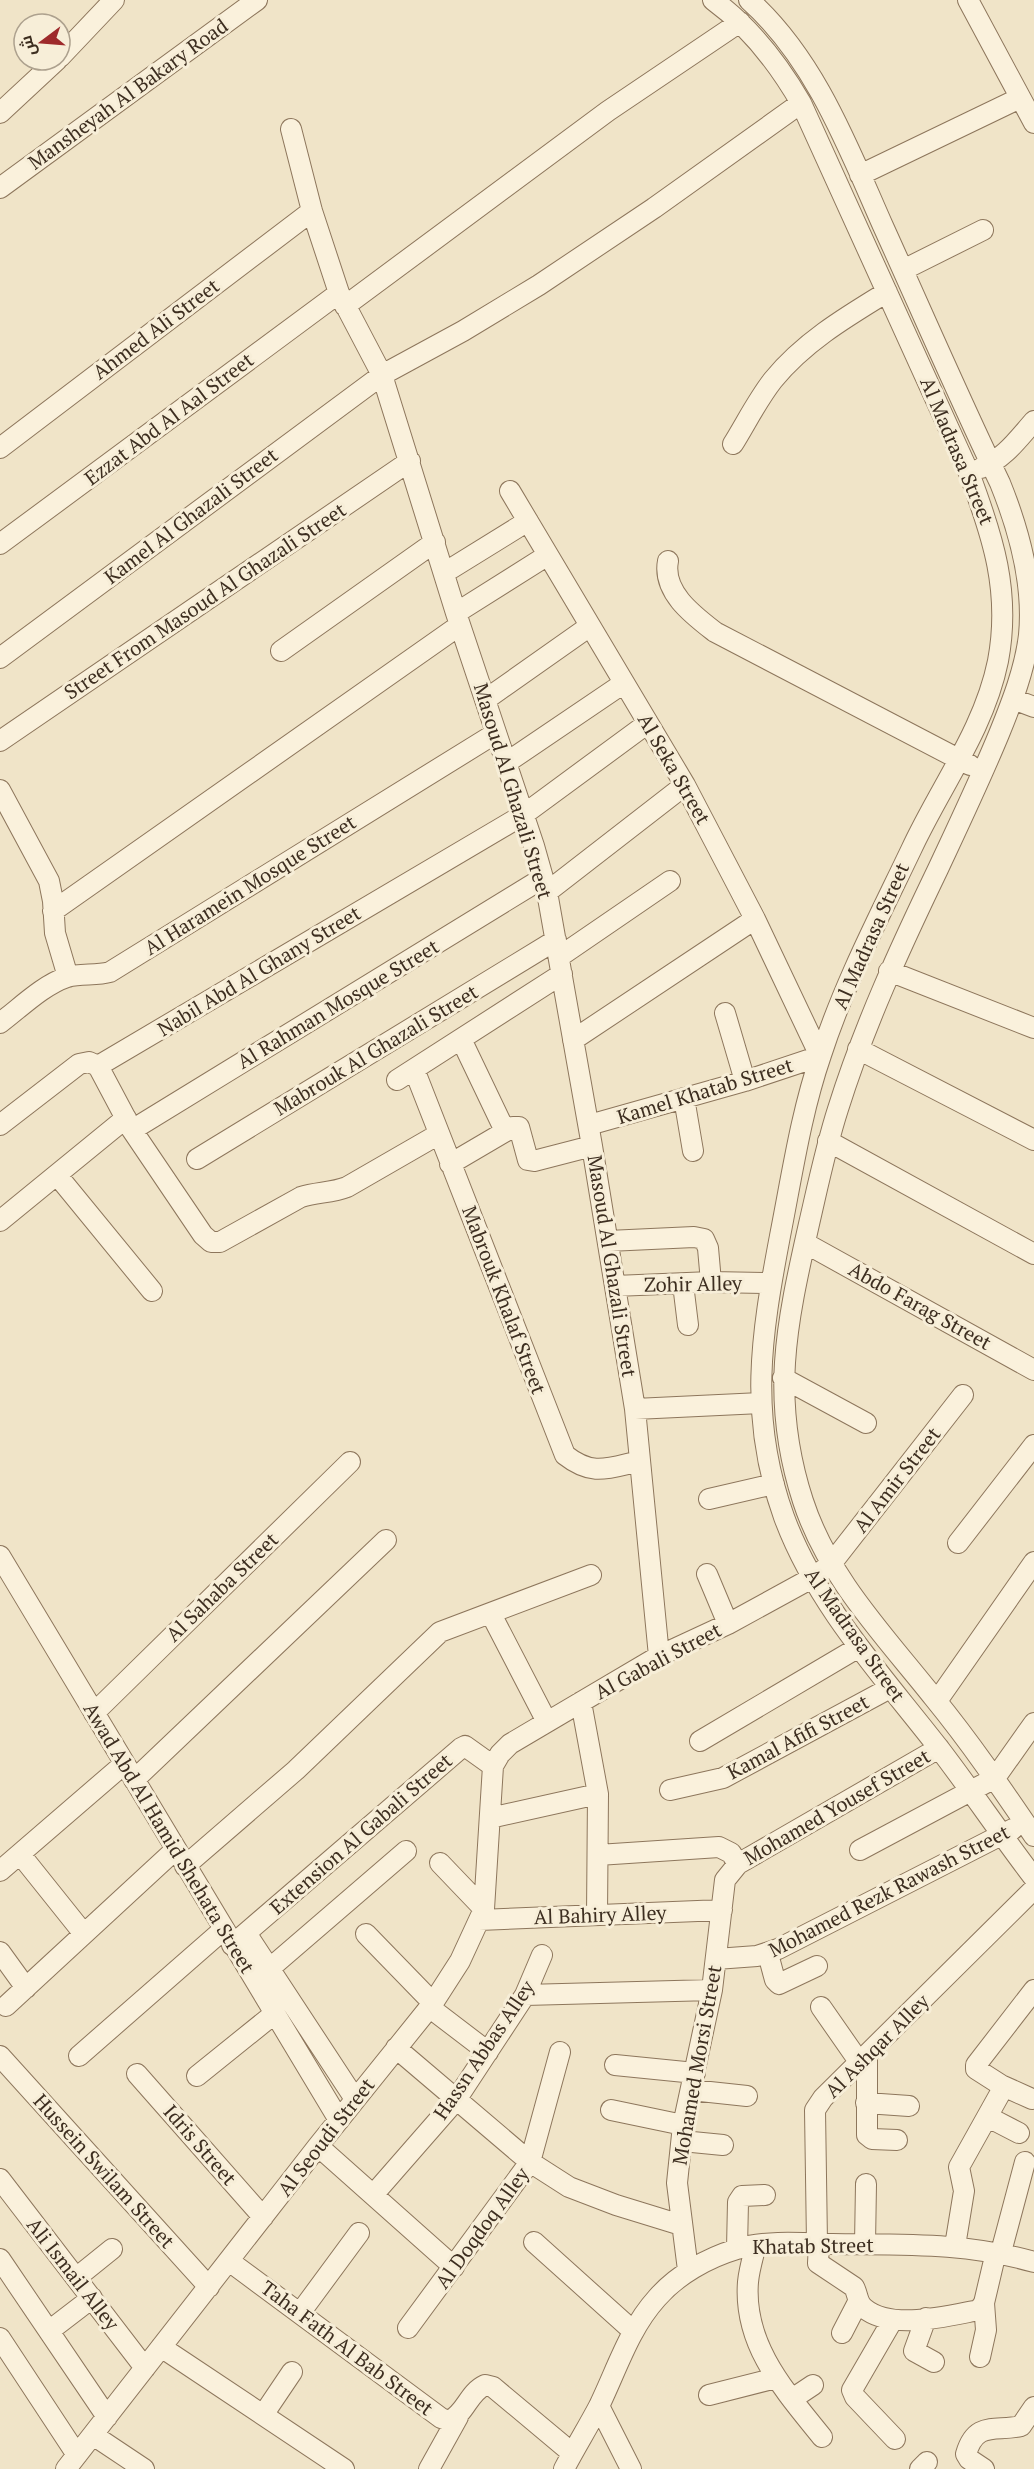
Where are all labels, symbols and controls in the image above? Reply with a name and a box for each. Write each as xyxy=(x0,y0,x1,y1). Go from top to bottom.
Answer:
north arrow xyxy=(12,12,72,72)
street label: Mansheyah Al Bakary Road xyxy=(22,12,233,175)
text: ش xyxy=(14,33,41,59)
street label: Ahmed Ali Street xyxy=(87,272,225,385)
street label: Ezzat Abd Al Aal Street xyxy=(79,346,259,491)
street label: Al Madrasa Street xyxy=(914,373,1001,529)
street label: Kamel Al Ghazali Street xyxy=(98,441,284,590)
street label: Street From Masoud Al Ghazali Street xyxy=(59,496,351,705)
street label: Masoud Al Ghazali Street xyxy=(468,680,559,903)
street label: Al Seka Street xyxy=(632,708,717,830)
street label: Al Haramein Mosque Street xyxy=(139,808,361,961)
street label: Al Madrasa Street xyxy=(826,858,915,1013)
street label: Nabil Abd Al Ghany Street xyxy=(152,899,366,1042)
street label: Al Rahman Mosque Street xyxy=(232,932,444,1075)
street label: Mabrouk Al Ghazali Street xyxy=(269,978,483,1121)
street label: Kamel Khatab Street xyxy=(614,1051,797,1130)
street label: Masoud Al Ghazali Street xyxy=(582,1153,643,1379)
street label: Mabrouk Khalaf Street xyxy=(456,1202,553,1398)
street label: Abdo Farag Street xyxy=(844,1255,997,1356)
street label: Zohir Alley xyxy=(644,1269,743,1298)
street label: Al Amir Street xyxy=(847,1421,947,1538)
street label: Al Sahaba Street xyxy=(160,1526,284,1647)
street label: Al Madrasa Street xyxy=(799,1562,912,1708)
street label: Al Gabali Street xyxy=(590,1616,726,1705)
street label: Kamal Afifi Street xyxy=(722,1688,874,1785)
street label: Awad Abd Al Hamid Shehata Street xyxy=(78,1697,262,1979)
street label: Mohamed Yousef Street xyxy=(739,1742,935,1871)
street label: Extension Al Gabali Street xyxy=(264,1747,458,1920)
street label: Mohamed Rezk Rawash Street xyxy=(764,1818,1014,1963)
street label: Al Bahiry Alley xyxy=(533,1899,668,1930)
street label: Mohamed Morsi Street xyxy=(666,1962,727,2167)
street label: Hassn Abbas Alley xyxy=(427,1974,541,2125)
street label: Al Ashqar Alley xyxy=(819,1987,935,2104)
street label: Al Seoudi Street xyxy=(271,2072,381,2201)
street label: Hussein Swilam Street xyxy=(28,2088,181,2254)
street label: Idris Street xyxy=(158,2099,243,2191)
street label: Al Doqdoq Alley xyxy=(428,2161,535,2294)
street label: Ali Ismail Alley xyxy=(21,2212,126,2336)
street label: Khatab Street xyxy=(752,2231,874,2260)
street label: Taha Fath Al Bab Street xyxy=(256,2274,439,2422)

